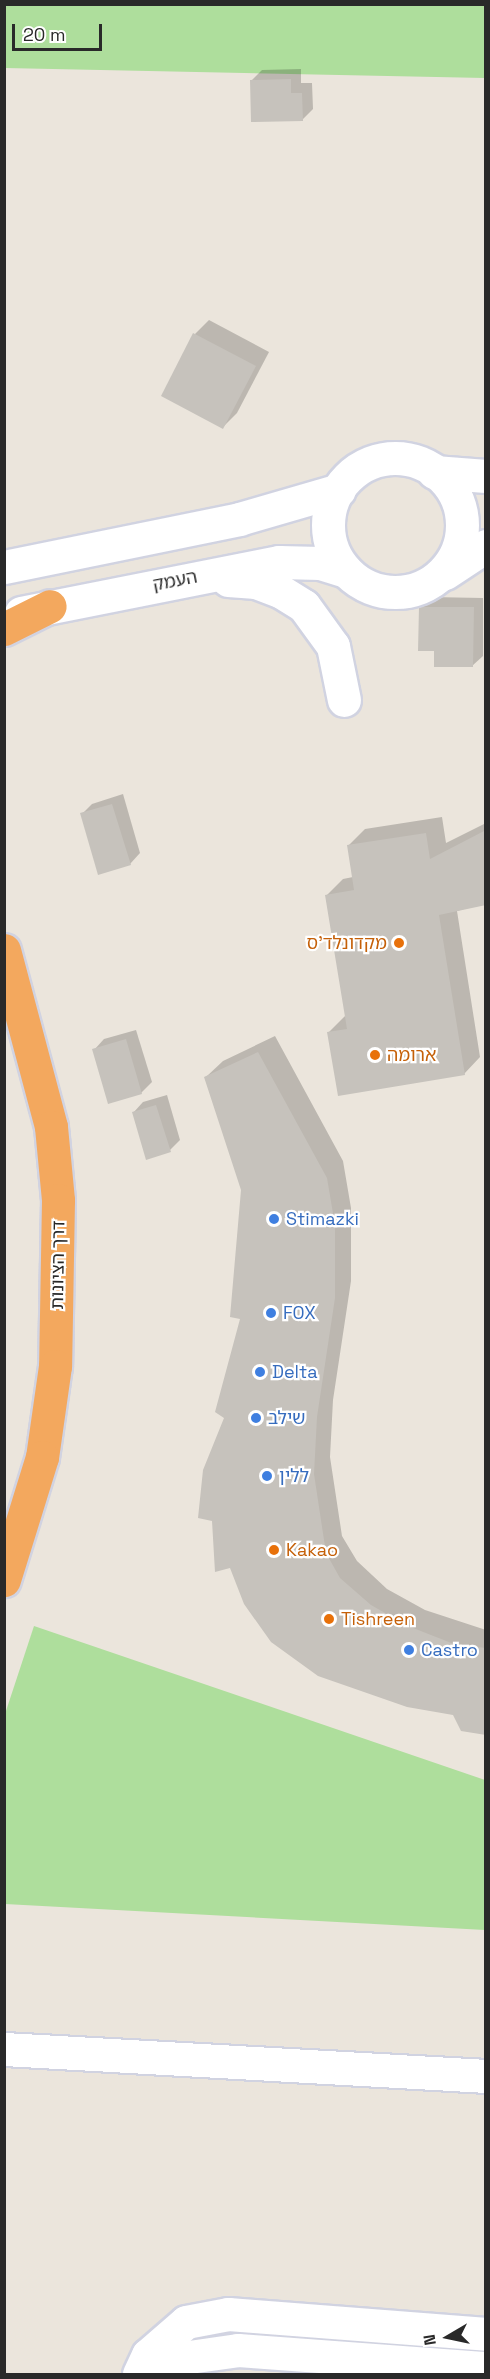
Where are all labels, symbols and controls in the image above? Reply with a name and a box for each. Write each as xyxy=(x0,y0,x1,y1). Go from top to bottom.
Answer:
scale bar xyxy=(15,12,105,50)
text: 20 m xyxy=(23,23,66,46)
street label: העמק xyxy=(151,566,199,596)
place label: מקדונלד'ס xyxy=(307,932,387,954)
marker: מקדונלד'ס xyxy=(392,936,406,950)
place label: ארומה xyxy=(387,1044,436,1066)
marker: ארומה xyxy=(368,1048,382,1062)
place label: Stimazki xyxy=(286,1208,359,1230)
marker: Stimazki xyxy=(267,1212,281,1226)
street label: דרך הציונות xyxy=(46,1220,70,1310)
place label: FOX xyxy=(283,1302,316,1324)
marker: FOX xyxy=(264,1306,278,1320)
place label: Delta xyxy=(272,1361,318,1383)
marker: Delta xyxy=(253,1365,267,1379)
place label: שילב xyxy=(268,1407,305,1429)
marker: שילב xyxy=(249,1411,263,1425)
place label: ללין xyxy=(279,1465,309,1487)
marker: ללין xyxy=(260,1469,274,1483)
place label: Kakao xyxy=(286,1539,338,1561)
marker: Kakao xyxy=(267,1543,281,1557)
place label: Tishreen xyxy=(341,1608,415,1630)
marker: Tishreen xyxy=(322,1612,336,1626)
place label: Castro xyxy=(421,1639,478,1661)
marker: Castro xyxy=(402,1643,416,1657)
north arrow xyxy=(418,2307,478,2367)
text: N xyxy=(419,2333,441,2347)

